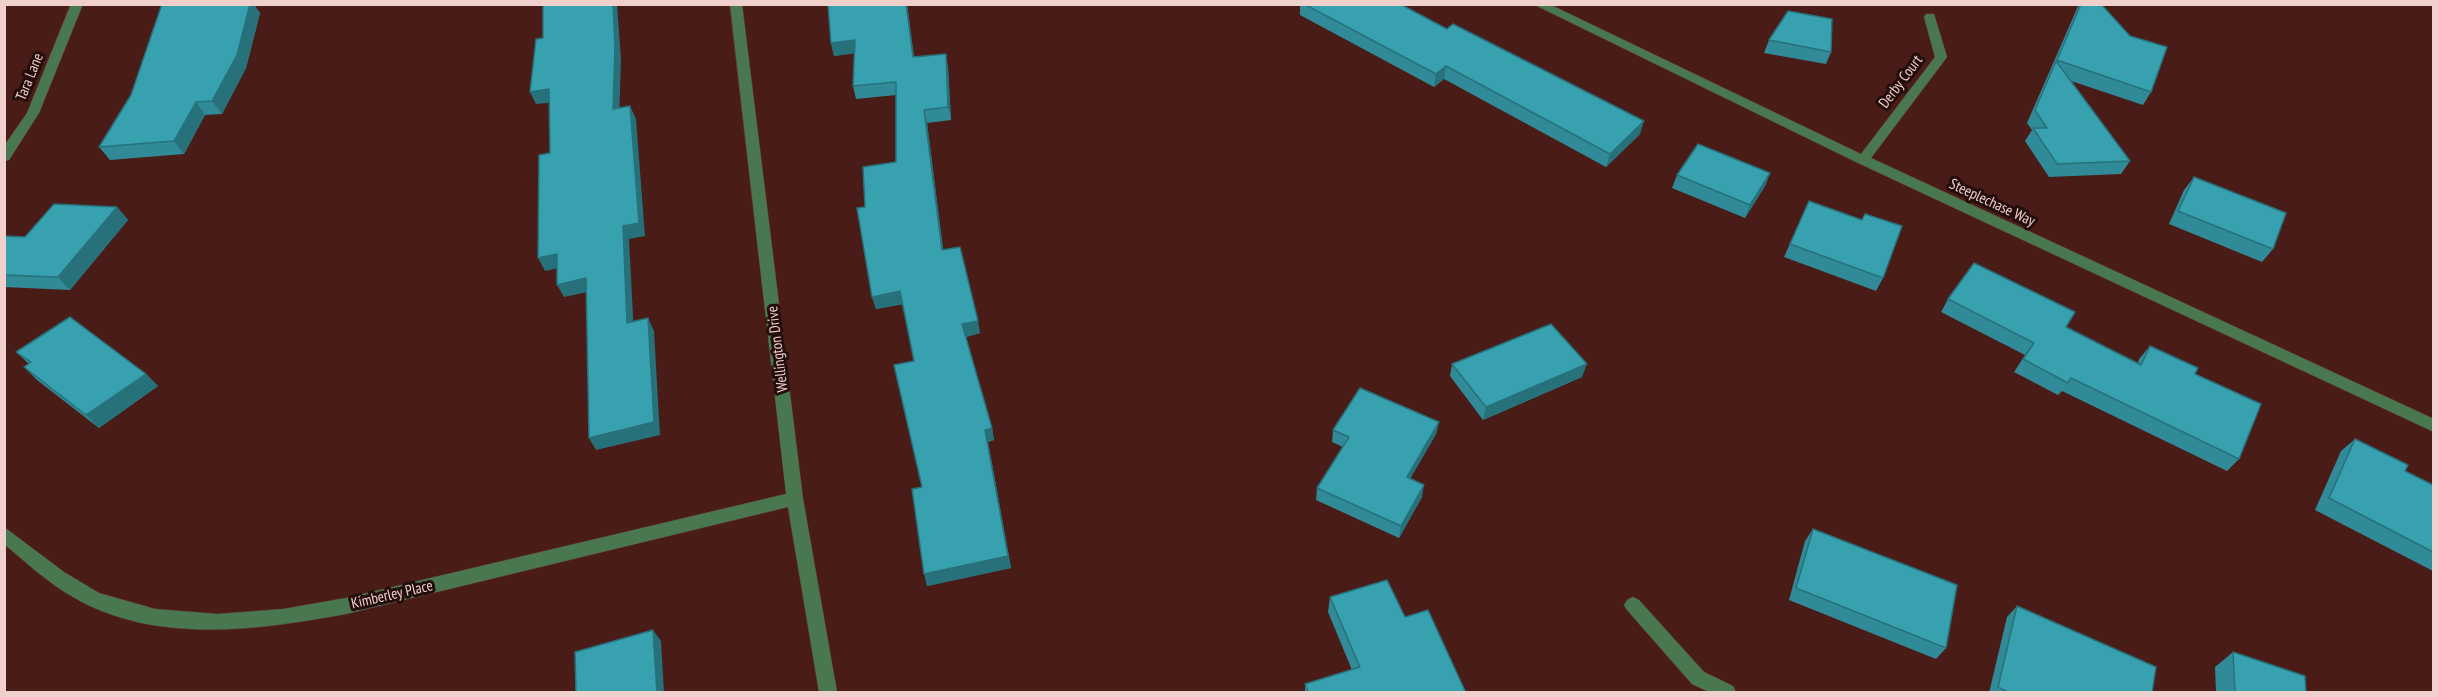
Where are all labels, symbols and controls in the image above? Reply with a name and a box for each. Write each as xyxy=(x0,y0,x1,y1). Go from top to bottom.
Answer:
street label: Tara Lane xyxy=(12,51,48,103)
street label: Derby Court xyxy=(1875,52,1927,112)
street label: Steeplechase Way xyxy=(1946,175,2038,231)
street label: Wellington Drive xyxy=(764,305,792,393)
street label: Kimberley Place xyxy=(350,577,434,613)

